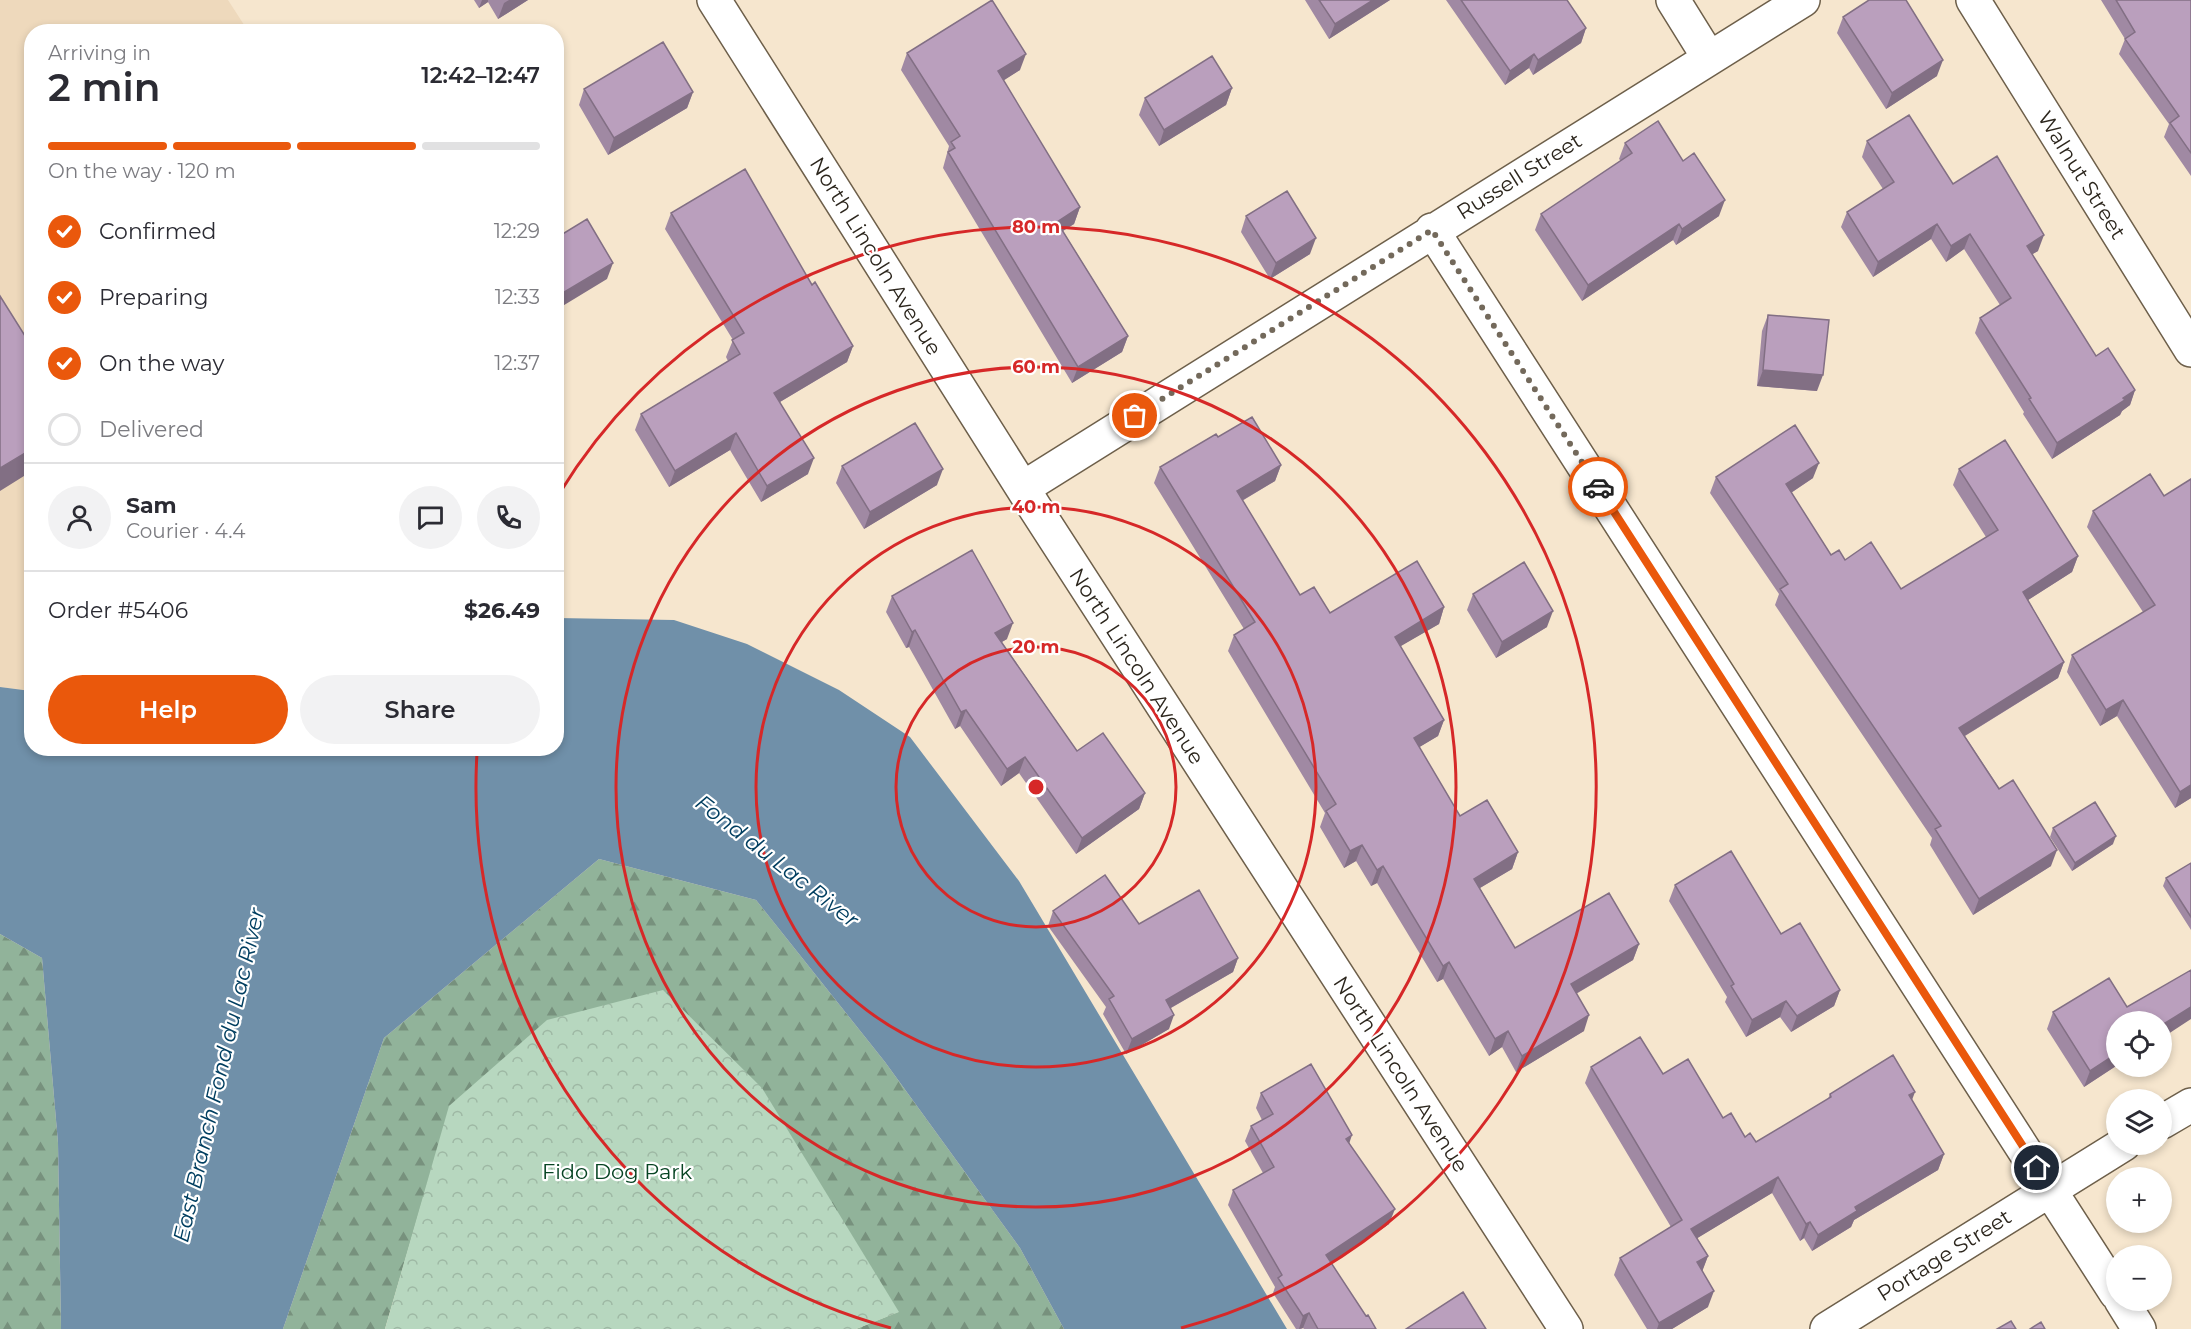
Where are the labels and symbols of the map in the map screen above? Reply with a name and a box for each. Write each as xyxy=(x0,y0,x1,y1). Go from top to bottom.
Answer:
street label: Walnut Street xyxy=(2033,106,2131,244)
street label: Russell Street xyxy=(1452,128,1586,224)
street label: North Lincoln Avenue xyxy=(805,152,947,360)
text: 80 m xyxy=(1012,216,1060,238)
text: 60 m xyxy=(1012,356,1060,378)
pin xyxy=(1109,390,1160,441)
courier xyxy=(1568,457,1628,517)
text: 40 m xyxy=(1012,496,1060,518)
street label: North Lincoln Avenue xyxy=(1064,563,1210,769)
text: 20 m xyxy=(1013,636,1059,658)
centre of rings xyxy=(1026,777,1046,797)
water label: Fond du Lac River xyxy=(690,789,865,934)
water label: East Branch Fond du Lac River xyxy=(167,904,271,1245)
street label: North Lincoln Avenue xyxy=(1328,971,1474,1177)
pin xyxy=(2011,1142,2062,1193)
park label: Fido Dog Park xyxy=(542,1159,693,1184)
street label: Portage Street xyxy=(1872,1204,2016,1306)

